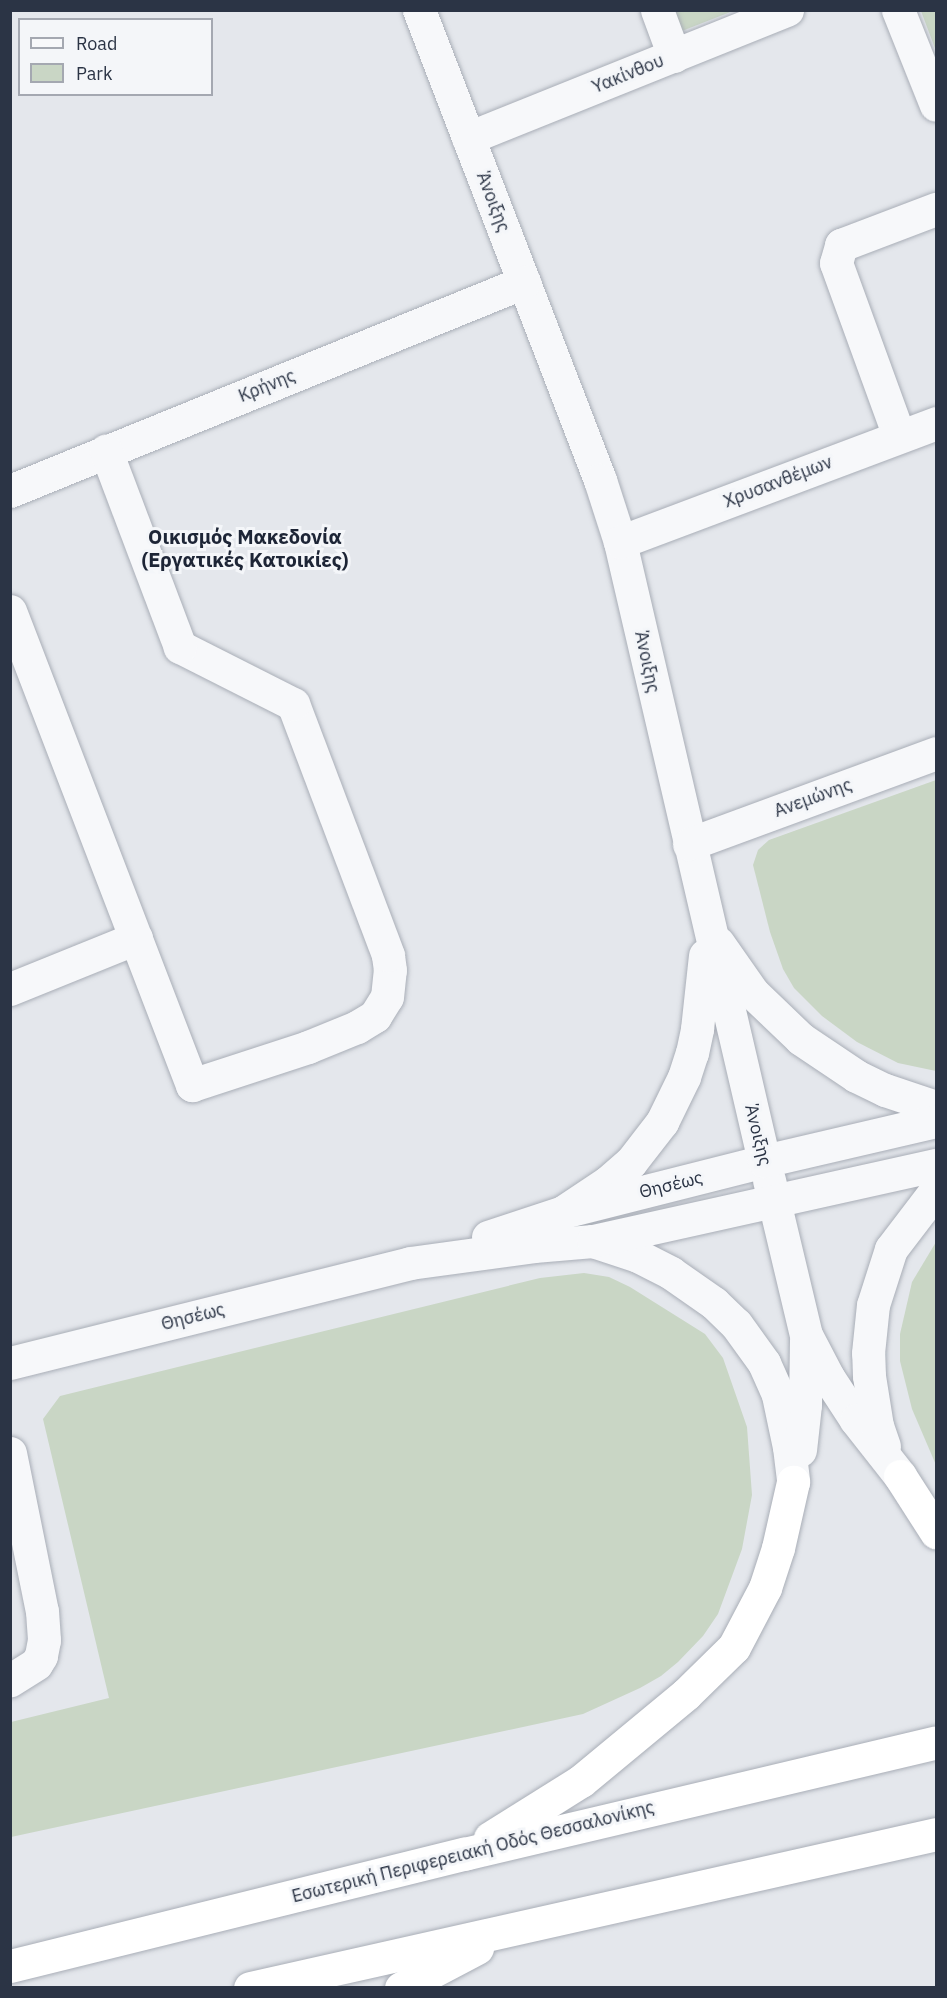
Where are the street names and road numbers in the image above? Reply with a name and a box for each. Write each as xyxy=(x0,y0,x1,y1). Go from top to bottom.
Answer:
street label: Υακίνθου xyxy=(589,50,667,98)
street label: Άνοιξης xyxy=(472,169,514,235)
street label: Κρήνης xyxy=(235,365,299,407)
street label: Χρυσανθέμων xyxy=(721,451,835,513)
street label: Άνοιξης xyxy=(630,629,664,695)
street label: Ανεμώνης xyxy=(771,774,855,822)
street label: Άνοιξης xyxy=(740,1102,776,1168)
street label: Θησέως xyxy=(637,1167,705,1203)
street label: Θησέως xyxy=(159,1299,227,1335)
street label: Εσωτερική Περιφερειακή Οδός Θεσσαλονίκης xyxy=(290,1796,656,1908)

